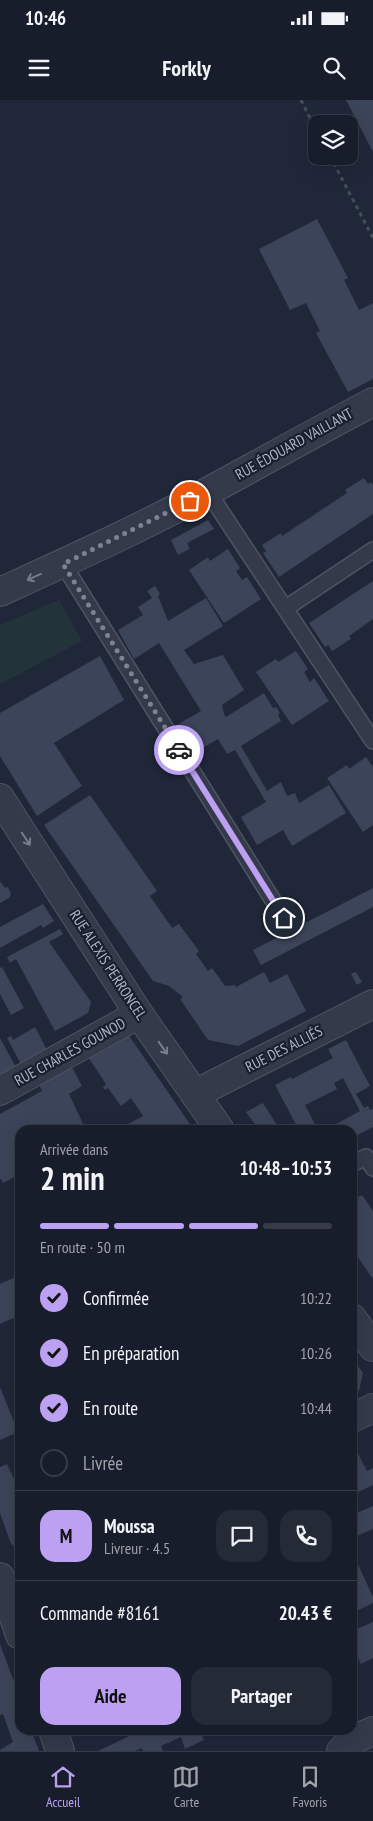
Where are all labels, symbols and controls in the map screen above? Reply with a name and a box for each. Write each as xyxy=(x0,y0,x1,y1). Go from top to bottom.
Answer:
text: 10:46 xyxy=(25,6,66,30)
icon: menu xyxy=(25,54,53,82)
text: Forkly xyxy=(162,54,211,82)
icon: search xyxy=(320,54,348,82)
map controls xyxy=(308,115,358,165)
button: layers xyxy=(308,115,358,165)
street label: RUE ÉDOUARD VAILLANT xyxy=(232,403,356,484)
pin xyxy=(169,480,211,522)
icon: bag xyxy=(176,487,204,515)
one-way arrow xyxy=(27,572,42,582)
courier xyxy=(154,725,204,775)
icon: car xyxy=(165,736,193,764)
one-way arrow xyxy=(22,831,32,845)
pin xyxy=(263,897,305,939)
icon: home xyxy=(270,904,298,932)
street label: RUE ALEXIS PERRONCEL xyxy=(66,906,152,1024)
street label: RUE CHARLES GOUNOD xyxy=(11,1013,129,1090)
street label: RUE DES ALLIÉS xyxy=(242,1021,326,1076)
one-way arrow xyxy=(158,1041,168,1055)
text: Arrivée dans xyxy=(40,1139,108,1159)
text: 10:48–10:53 xyxy=(239,1156,332,1180)
text: 2 min xyxy=(40,1157,105,1199)
text: En route · 50 m xyxy=(40,1237,125,1257)
icon: check xyxy=(40,1284,68,1312)
text: Confirmée xyxy=(83,1286,149,1310)
text: 10:22 xyxy=(300,1288,332,1308)
icon: check xyxy=(40,1339,68,1367)
text: En préparation xyxy=(83,1341,179,1365)
text: 10:26 xyxy=(300,1343,332,1363)
icon: check xyxy=(40,1394,68,1422)
text: En route xyxy=(83,1396,138,1420)
text: 10:44 xyxy=(300,1398,332,1418)
text: Livrée xyxy=(83,1451,123,1475)
button: chat xyxy=(216,1510,268,1562)
button: phone xyxy=(280,1510,332,1562)
text: Moussa xyxy=(104,1514,155,1538)
text: M xyxy=(60,1524,72,1548)
text: Livreur · 4.5 xyxy=(104,1538,170,1558)
text: Commande #8161 xyxy=(40,1601,160,1625)
text: 20.43 € xyxy=(279,1601,332,1625)
button: Aide xyxy=(40,1667,181,1725)
button: Partager xyxy=(191,1667,332,1725)
tab: Accueil xyxy=(46,1763,80,1811)
tab: Carte xyxy=(172,1763,200,1811)
tab: Favoris xyxy=(292,1763,327,1811)

